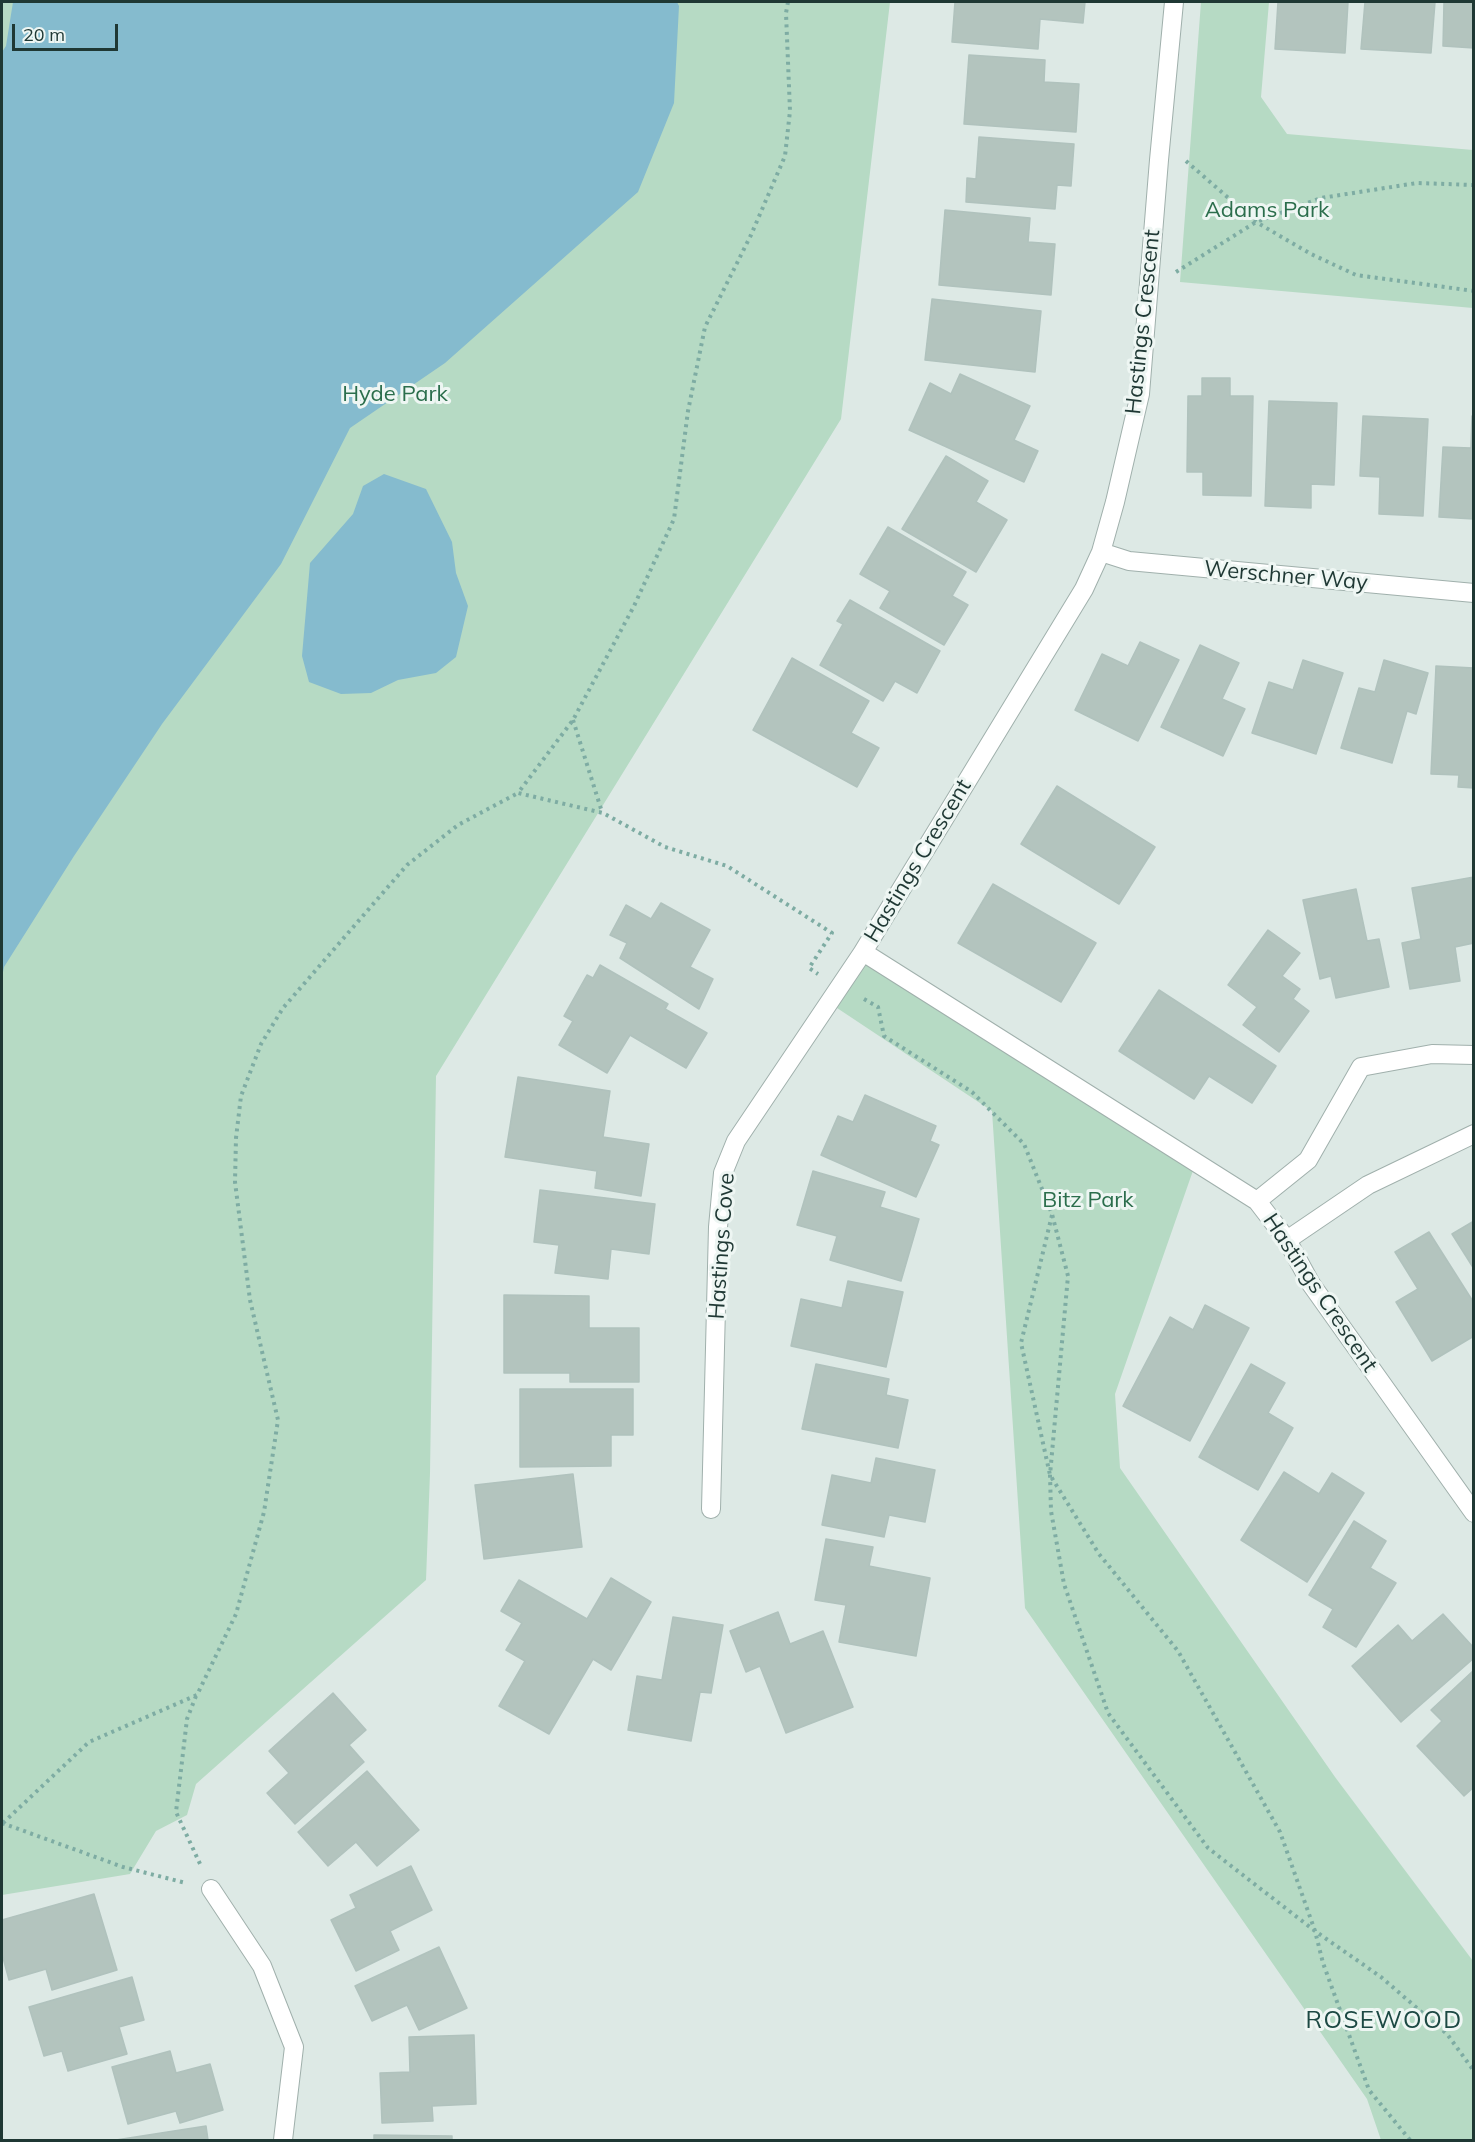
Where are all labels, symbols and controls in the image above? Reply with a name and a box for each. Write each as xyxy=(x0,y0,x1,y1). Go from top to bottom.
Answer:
scale bar xyxy=(15,12,122,50)
text: 20 m xyxy=(23,23,65,46)
park label: Adams Park xyxy=(1205,197,1329,223)
street label: Hastings Crescent xyxy=(1120,228,1166,416)
park label: Hyde Park xyxy=(342,381,448,407)
street label: Werschner Way xyxy=(1203,556,1369,596)
street label: Hastings Crescent xyxy=(859,775,977,947)
street label: Hastings Cove xyxy=(704,1172,740,1320)
park label: Bitz Park xyxy=(1042,1187,1134,1213)
street label: Hastings Crescent xyxy=(1257,1209,1383,1377)
district label: ROSEWOOD xyxy=(1305,2007,1463,2035)

